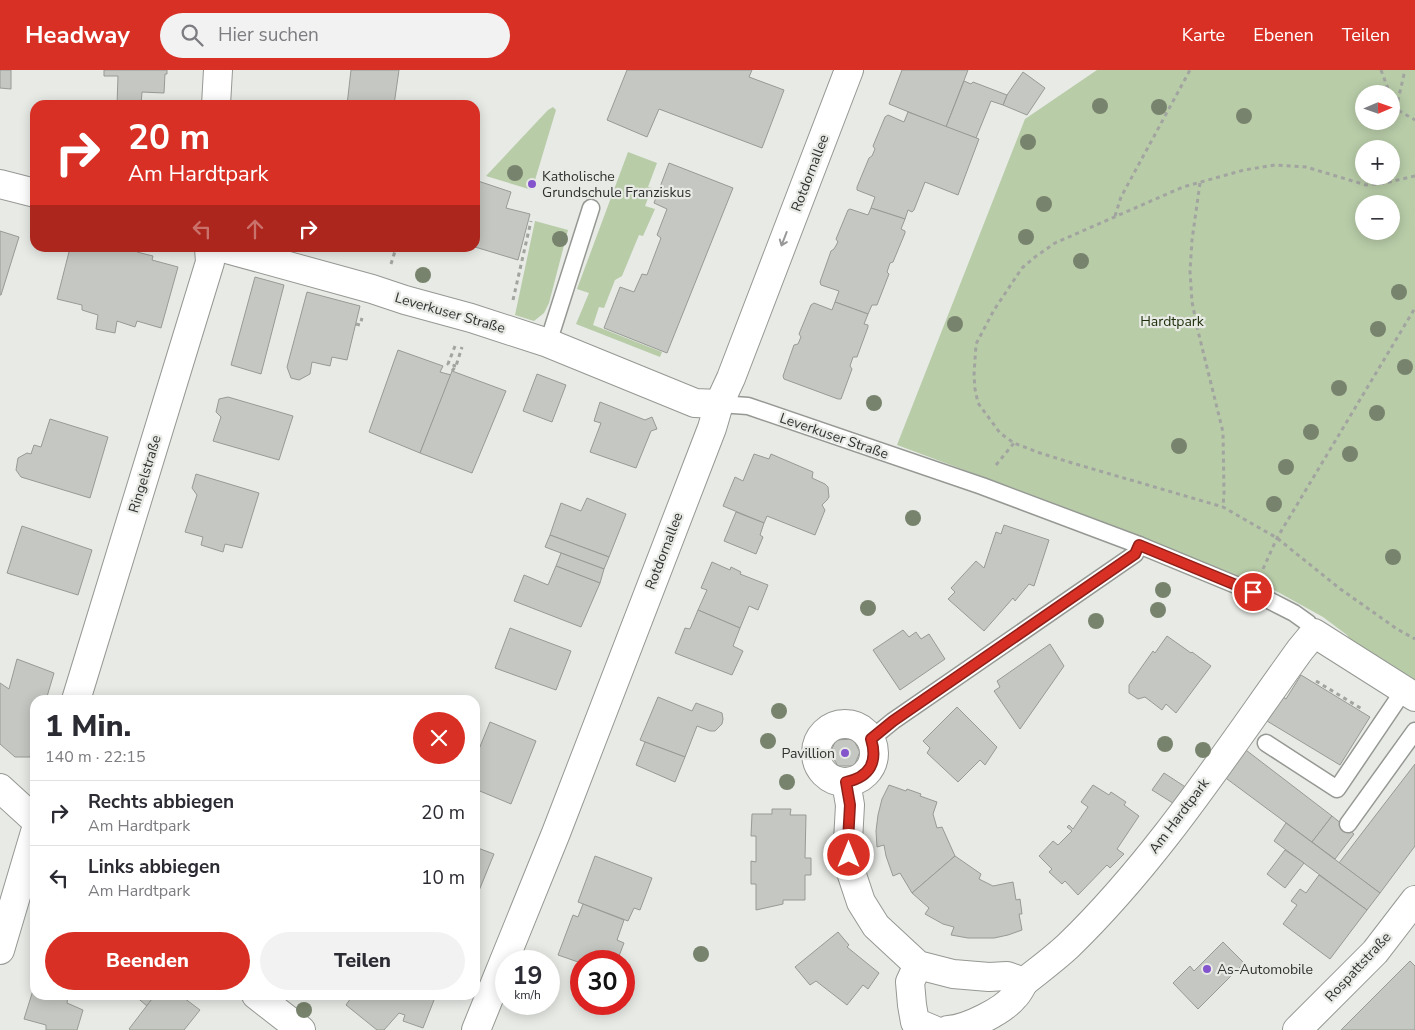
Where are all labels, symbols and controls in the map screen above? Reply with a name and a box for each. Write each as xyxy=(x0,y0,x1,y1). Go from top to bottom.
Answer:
search box xyxy=(160,13,510,58)
text: Headway xyxy=(25,19,130,51)
icon: search xyxy=(178,21,206,49)
text: Hier suchen xyxy=(218,22,319,48)
text: Karte xyxy=(1182,23,1225,47)
text: Ebenen xyxy=(1253,23,1314,47)
text: Teilen xyxy=(1342,23,1390,47)
north arrow xyxy=(1355,85,1400,130)
map controls xyxy=(1355,85,1400,240)
text: 20 m xyxy=(128,114,210,161)
icon: right xyxy=(45,120,110,185)
street label: Rotdornallee xyxy=(787,132,833,214)
button: + xyxy=(1355,140,1400,185)
text: Am Hardtpark xyxy=(128,159,269,189)
place label: Katholische Grundschule Franziskus xyxy=(542,167,691,202)
marker: Katholische Grundschule Franziskus xyxy=(526,178,538,190)
button: − xyxy=(1355,195,1400,240)
icon: left xyxy=(188,215,216,243)
icon: ahead xyxy=(241,215,269,243)
icon: right xyxy=(294,215,322,243)
one-way arrow xyxy=(779,231,788,246)
street label: Leverkuser Straße xyxy=(393,288,507,338)
park label: Hardtpark xyxy=(1140,312,1205,331)
street label: Leverkuser Straße xyxy=(777,408,891,464)
street label: Ringelstraße xyxy=(124,433,166,515)
street label: Rotdornallee xyxy=(641,510,687,592)
pin xyxy=(1232,571,1274,613)
icon: arrive xyxy=(1239,578,1267,606)
text: 1 Min. xyxy=(45,706,131,747)
button: close xyxy=(413,712,465,764)
place label: Pavillion xyxy=(781,744,835,763)
text: 140 m · 22:15 xyxy=(45,746,146,768)
marker: Pavillion xyxy=(839,747,851,759)
street label: Am Hardtpark xyxy=(1144,774,1214,857)
text: Rechts abbiegen xyxy=(88,789,234,815)
icon: right xyxy=(45,799,73,827)
text: 20 m xyxy=(421,800,465,826)
text: Am Hardtpark xyxy=(88,815,190,837)
position arrow xyxy=(822,828,874,880)
text: Links abbiegen xyxy=(88,854,220,880)
icon: left xyxy=(45,864,73,892)
text: 10 m xyxy=(421,865,465,891)
text: Am Hardtpark xyxy=(88,880,190,902)
street label: Rospattstraße xyxy=(1321,928,1395,1006)
button: Beenden xyxy=(45,932,250,990)
button: Teilen xyxy=(260,932,465,990)
speed limit sign: 30 xyxy=(570,950,635,1015)
text: 19 xyxy=(512,959,543,993)
place label: As-Automobile xyxy=(1217,960,1313,979)
marker: As-Automobile xyxy=(1201,963,1213,975)
text: km/h xyxy=(514,987,541,1003)

